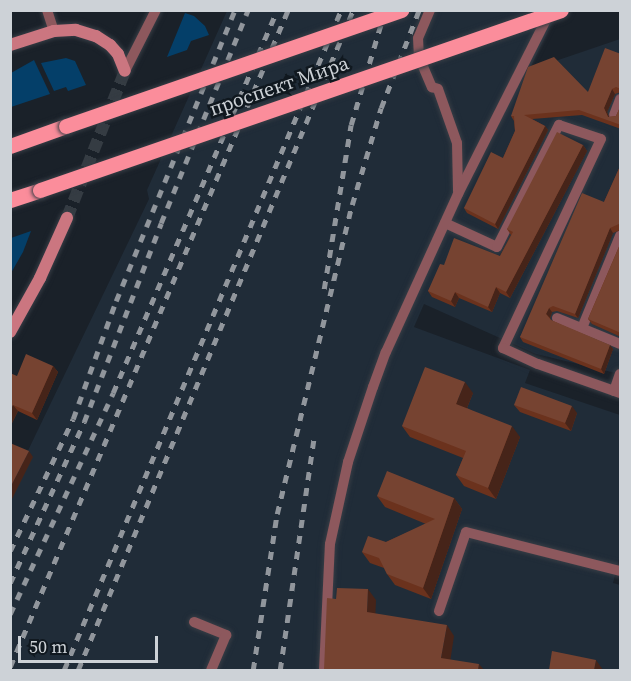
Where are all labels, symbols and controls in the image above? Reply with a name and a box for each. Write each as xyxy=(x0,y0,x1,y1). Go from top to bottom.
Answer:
street label: проспект Мира xyxy=(206,51,352,121)
scale bar xyxy=(21,624,160,662)
text: 50 m xyxy=(29,634,67,659)

